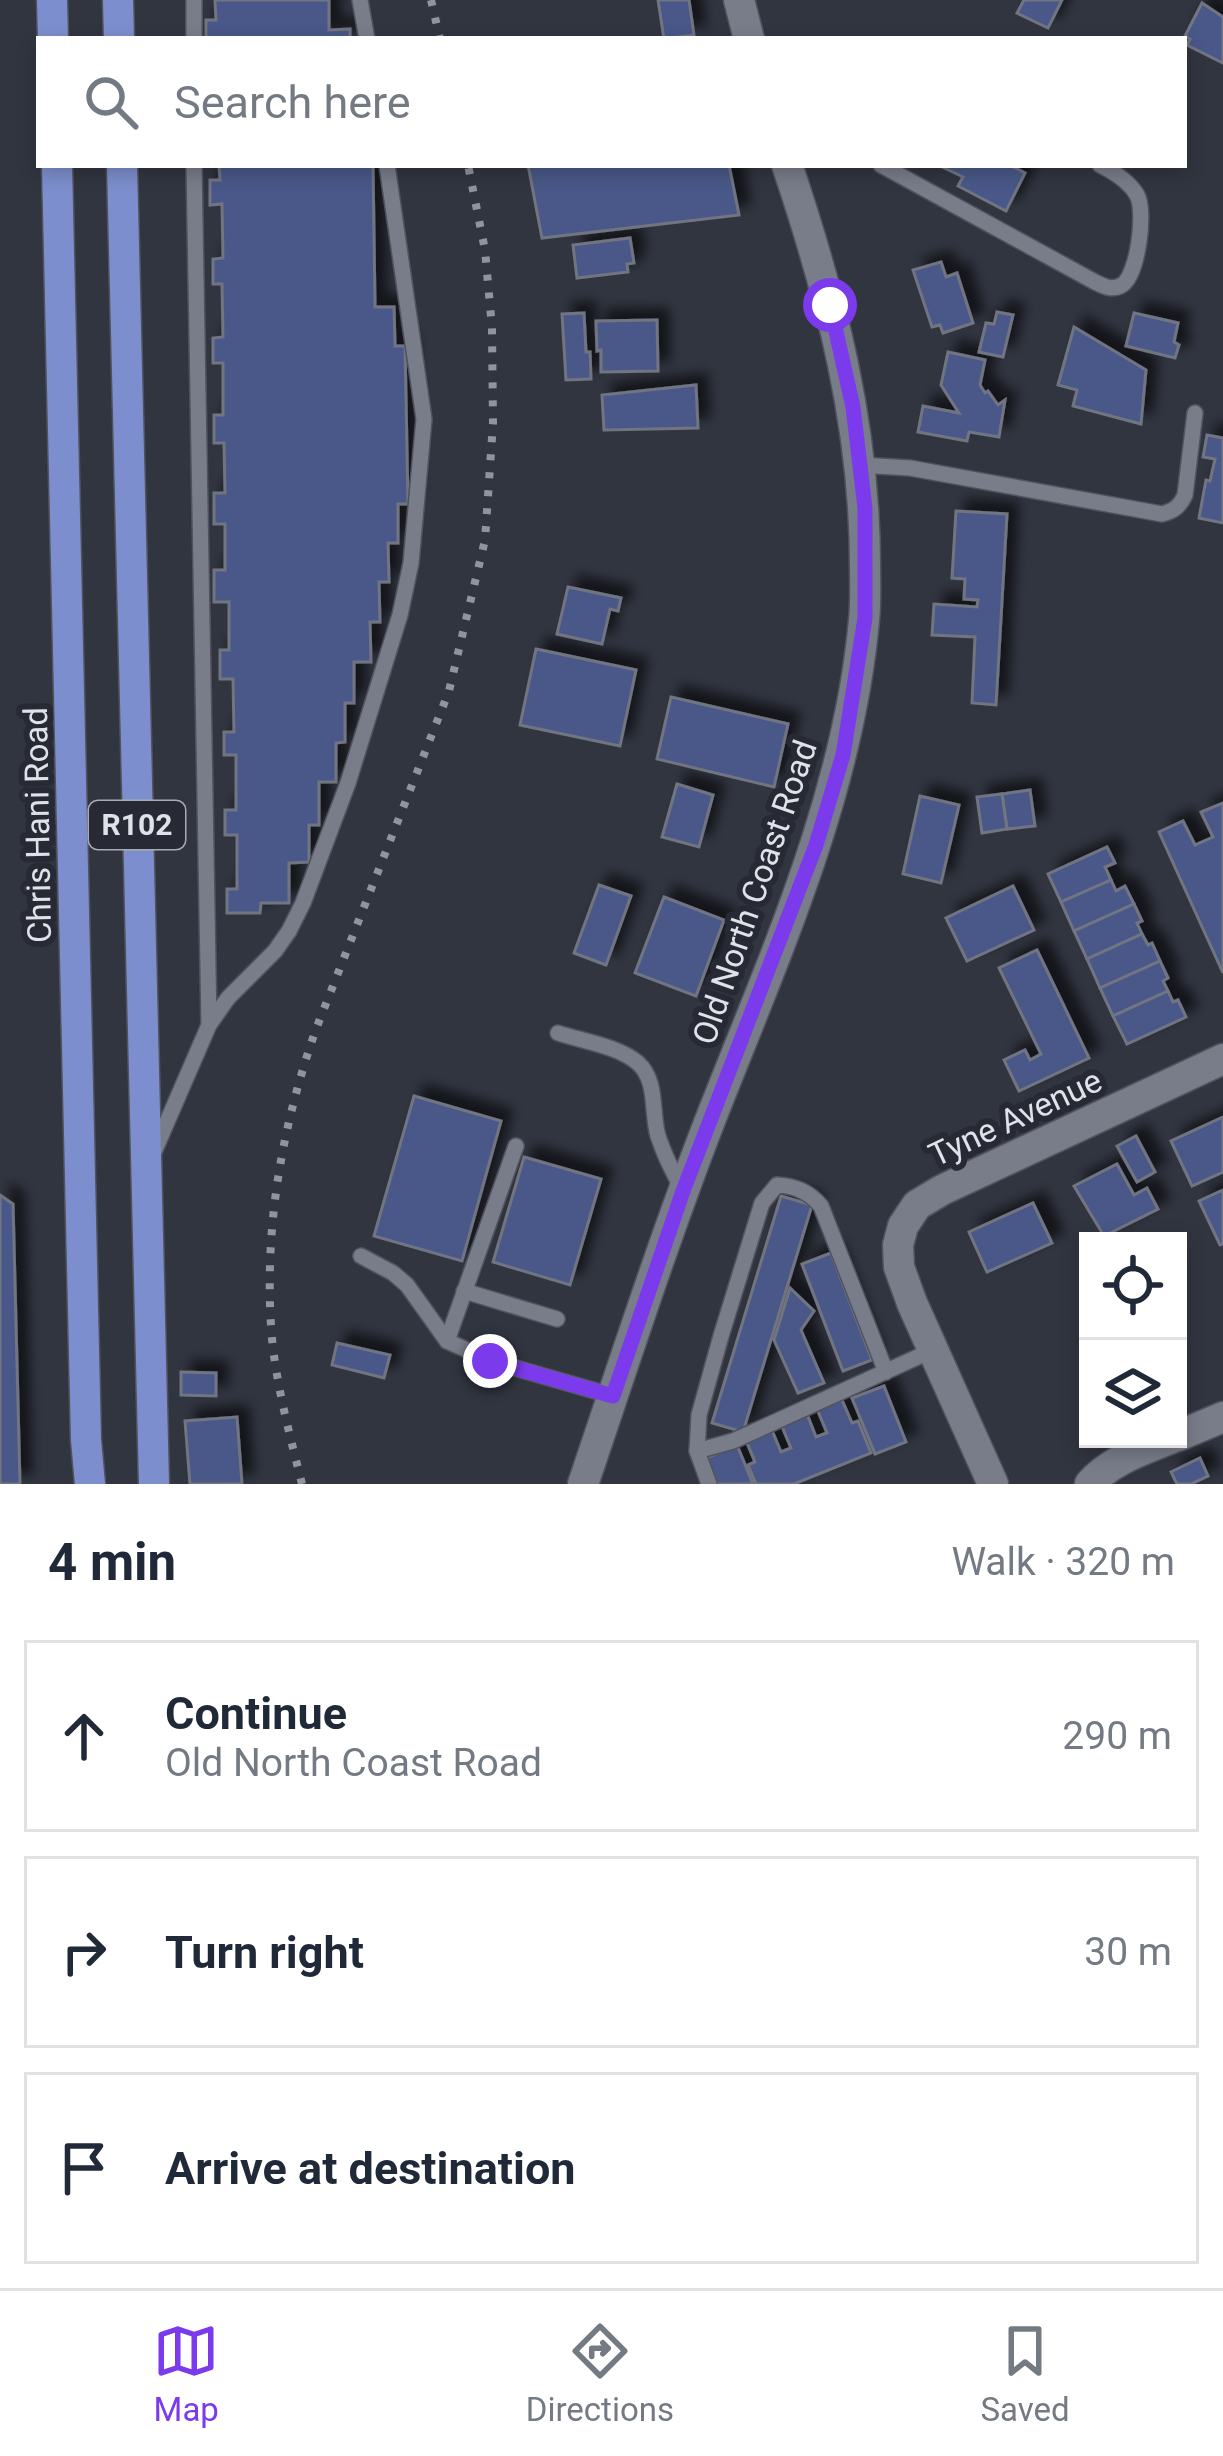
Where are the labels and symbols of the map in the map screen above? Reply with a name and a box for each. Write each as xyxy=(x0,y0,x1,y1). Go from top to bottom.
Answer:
route start xyxy=(803,278,857,332)
street label: Chris Hani Road xyxy=(16,707,59,943)
street label: Old North Coast Road xyxy=(684,735,825,1049)
road number: R102 xyxy=(89,801,185,849)
street label: Tyne Avenue xyxy=(923,1060,1108,1174)
route end xyxy=(463,1334,517,1388)

